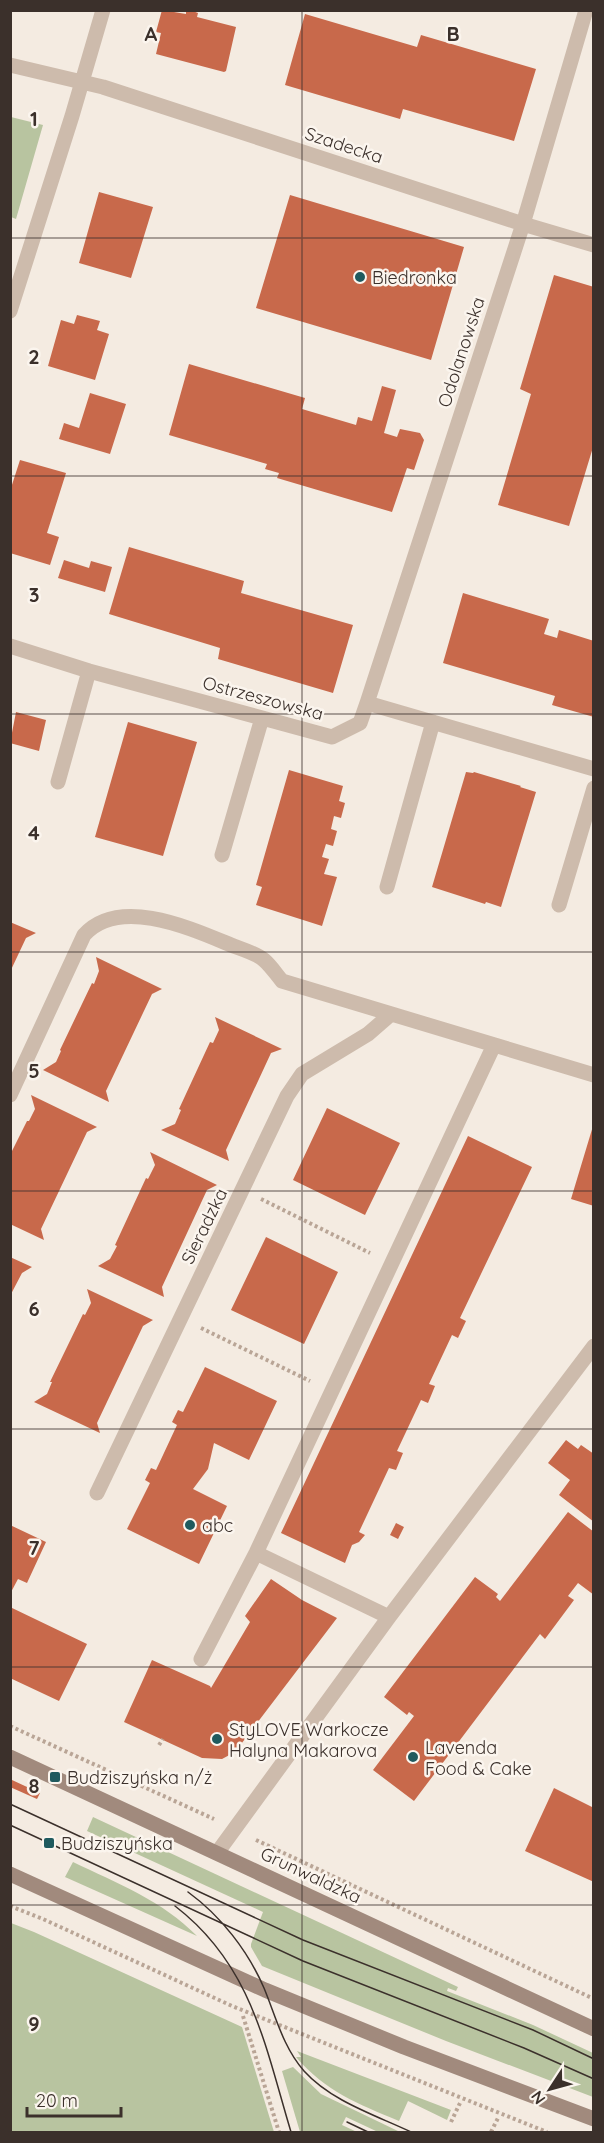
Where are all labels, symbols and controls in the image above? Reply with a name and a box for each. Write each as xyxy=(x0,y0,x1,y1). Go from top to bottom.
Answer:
text: A xyxy=(145,21,158,46)
text: B xyxy=(446,21,460,46)
text: 1 xyxy=(30,106,38,131)
street label: Szadecka xyxy=(302,122,386,168)
place label: Biedronka xyxy=(372,266,457,289)
marker: Biedronka xyxy=(353,270,367,284)
street label: Odolanowska xyxy=(432,294,490,410)
text: 2 xyxy=(28,344,40,369)
text: 3 xyxy=(29,582,39,607)
street label: Ostrzeszowska xyxy=(200,671,326,725)
text: 4 xyxy=(28,820,40,845)
text: 5 xyxy=(28,1058,40,1083)
street label: Sieradzka xyxy=(176,1184,232,1268)
text: 6 xyxy=(28,1296,40,1321)
place label: abc xyxy=(202,1514,233,1537)
marker: abc xyxy=(183,1518,197,1532)
text: 7 xyxy=(29,1535,40,1560)
place label: StyLOVE Warkocze Halyna Makarova xyxy=(229,1718,389,1762)
marker: StyLOVE Warkocze Halyna Makarova xyxy=(210,1732,224,1746)
place label: Lavenda Food & Cake xyxy=(425,1736,532,1780)
marker: Lavenda Food & Cake xyxy=(406,1750,420,1764)
place label: Budziszyńska n/ż xyxy=(67,1766,212,1789)
marker: Budziszyńska n/ż xyxy=(48,1770,62,1784)
text: 8 xyxy=(29,1773,40,1798)
place label: Budziszyńska xyxy=(61,1832,173,1855)
marker: Budziszyńska xyxy=(42,1836,56,1850)
street label: Grunwaldzka xyxy=(257,1842,365,1908)
text: 9 xyxy=(28,2011,40,2036)
north arrow xyxy=(520,2059,580,2119)
scale bar xyxy=(27,2080,122,2118)
text: N xyxy=(526,2087,549,2108)
text: 20 m xyxy=(36,2089,78,2112)

